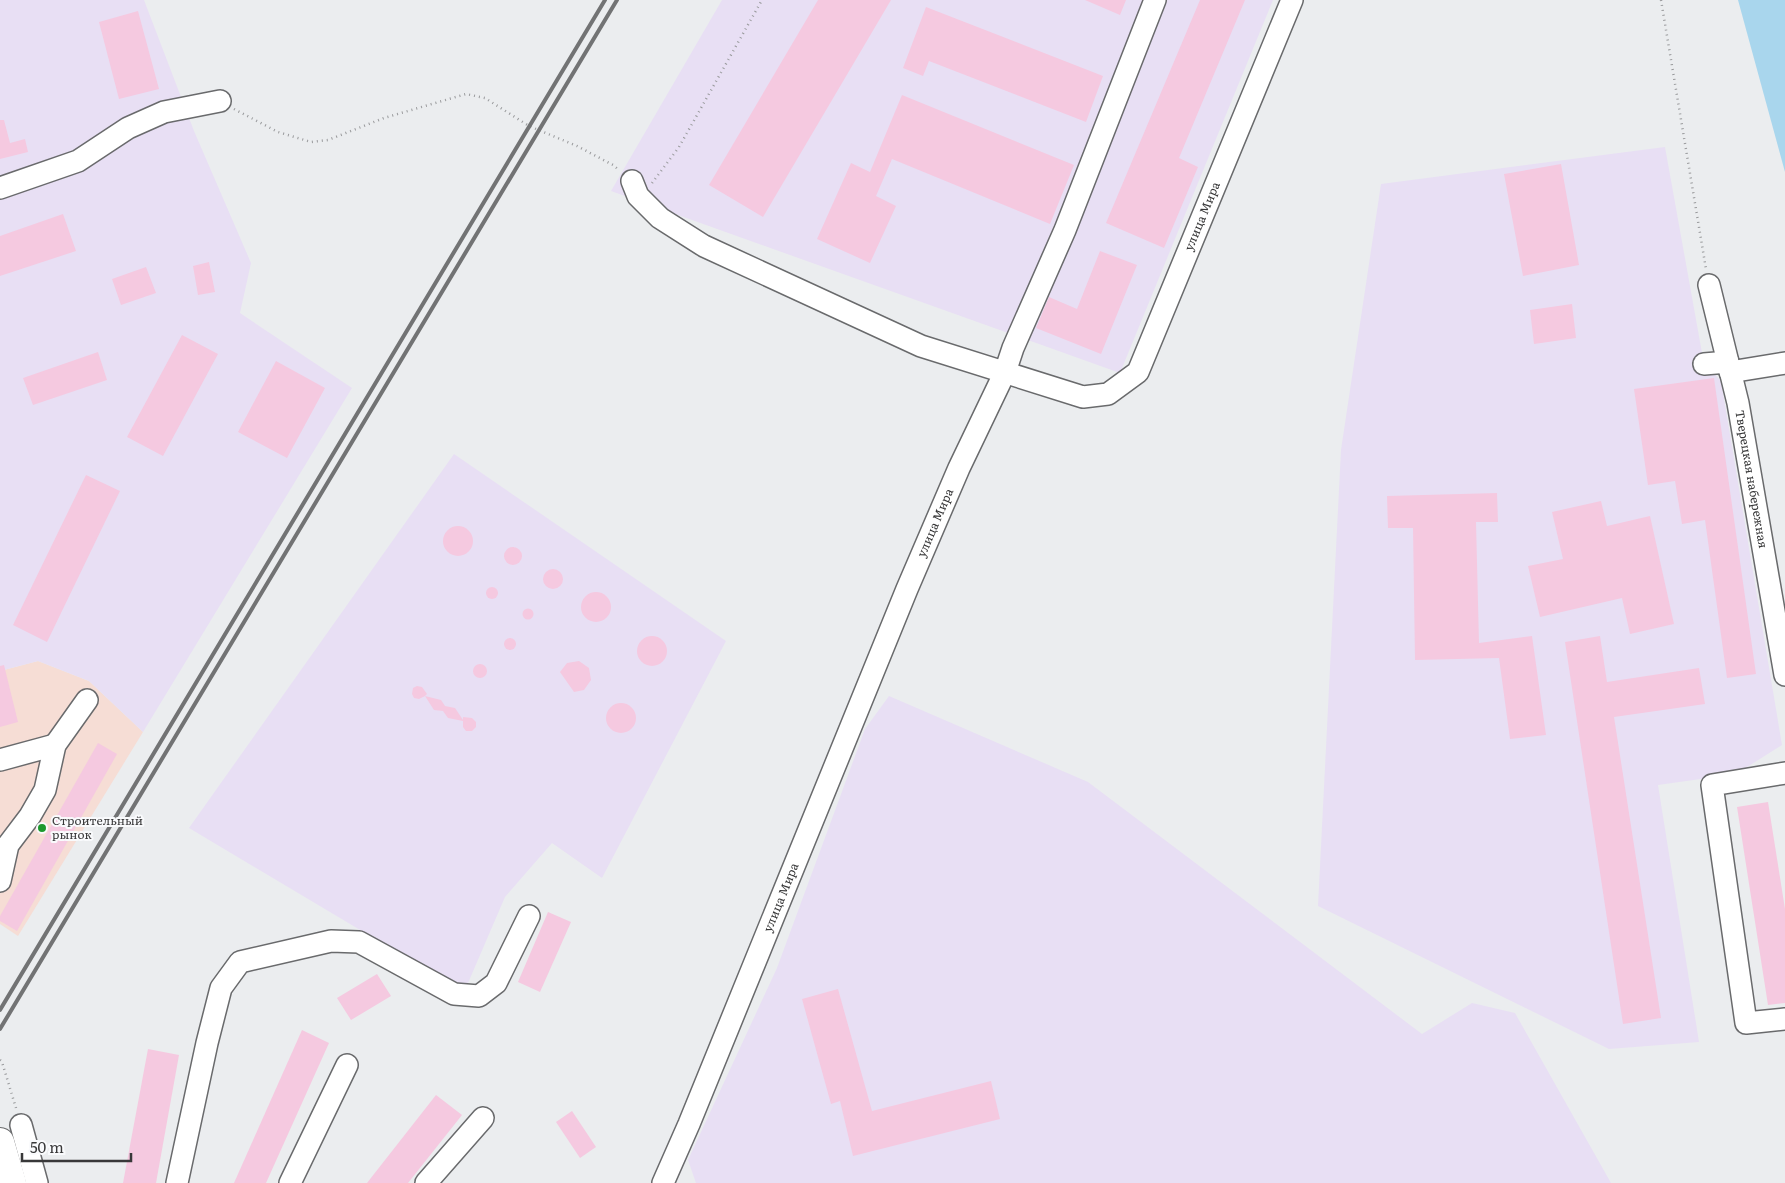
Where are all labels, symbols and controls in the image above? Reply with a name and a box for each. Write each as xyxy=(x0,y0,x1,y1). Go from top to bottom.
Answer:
street label: улица Мира xyxy=(1179,178,1224,253)
street label: Тверецкая набережная xyxy=(1731,409,1773,550)
street label: улица Мира xyxy=(912,485,957,560)
place label: Строительный рынок xyxy=(52,811,143,843)
marker: Строительный рынок xyxy=(36,822,48,834)
street label: улица Мира xyxy=(758,859,803,935)
scale bar xyxy=(22,1130,131,1162)
text: 50 m xyxy=(30,1135,64,1158)

